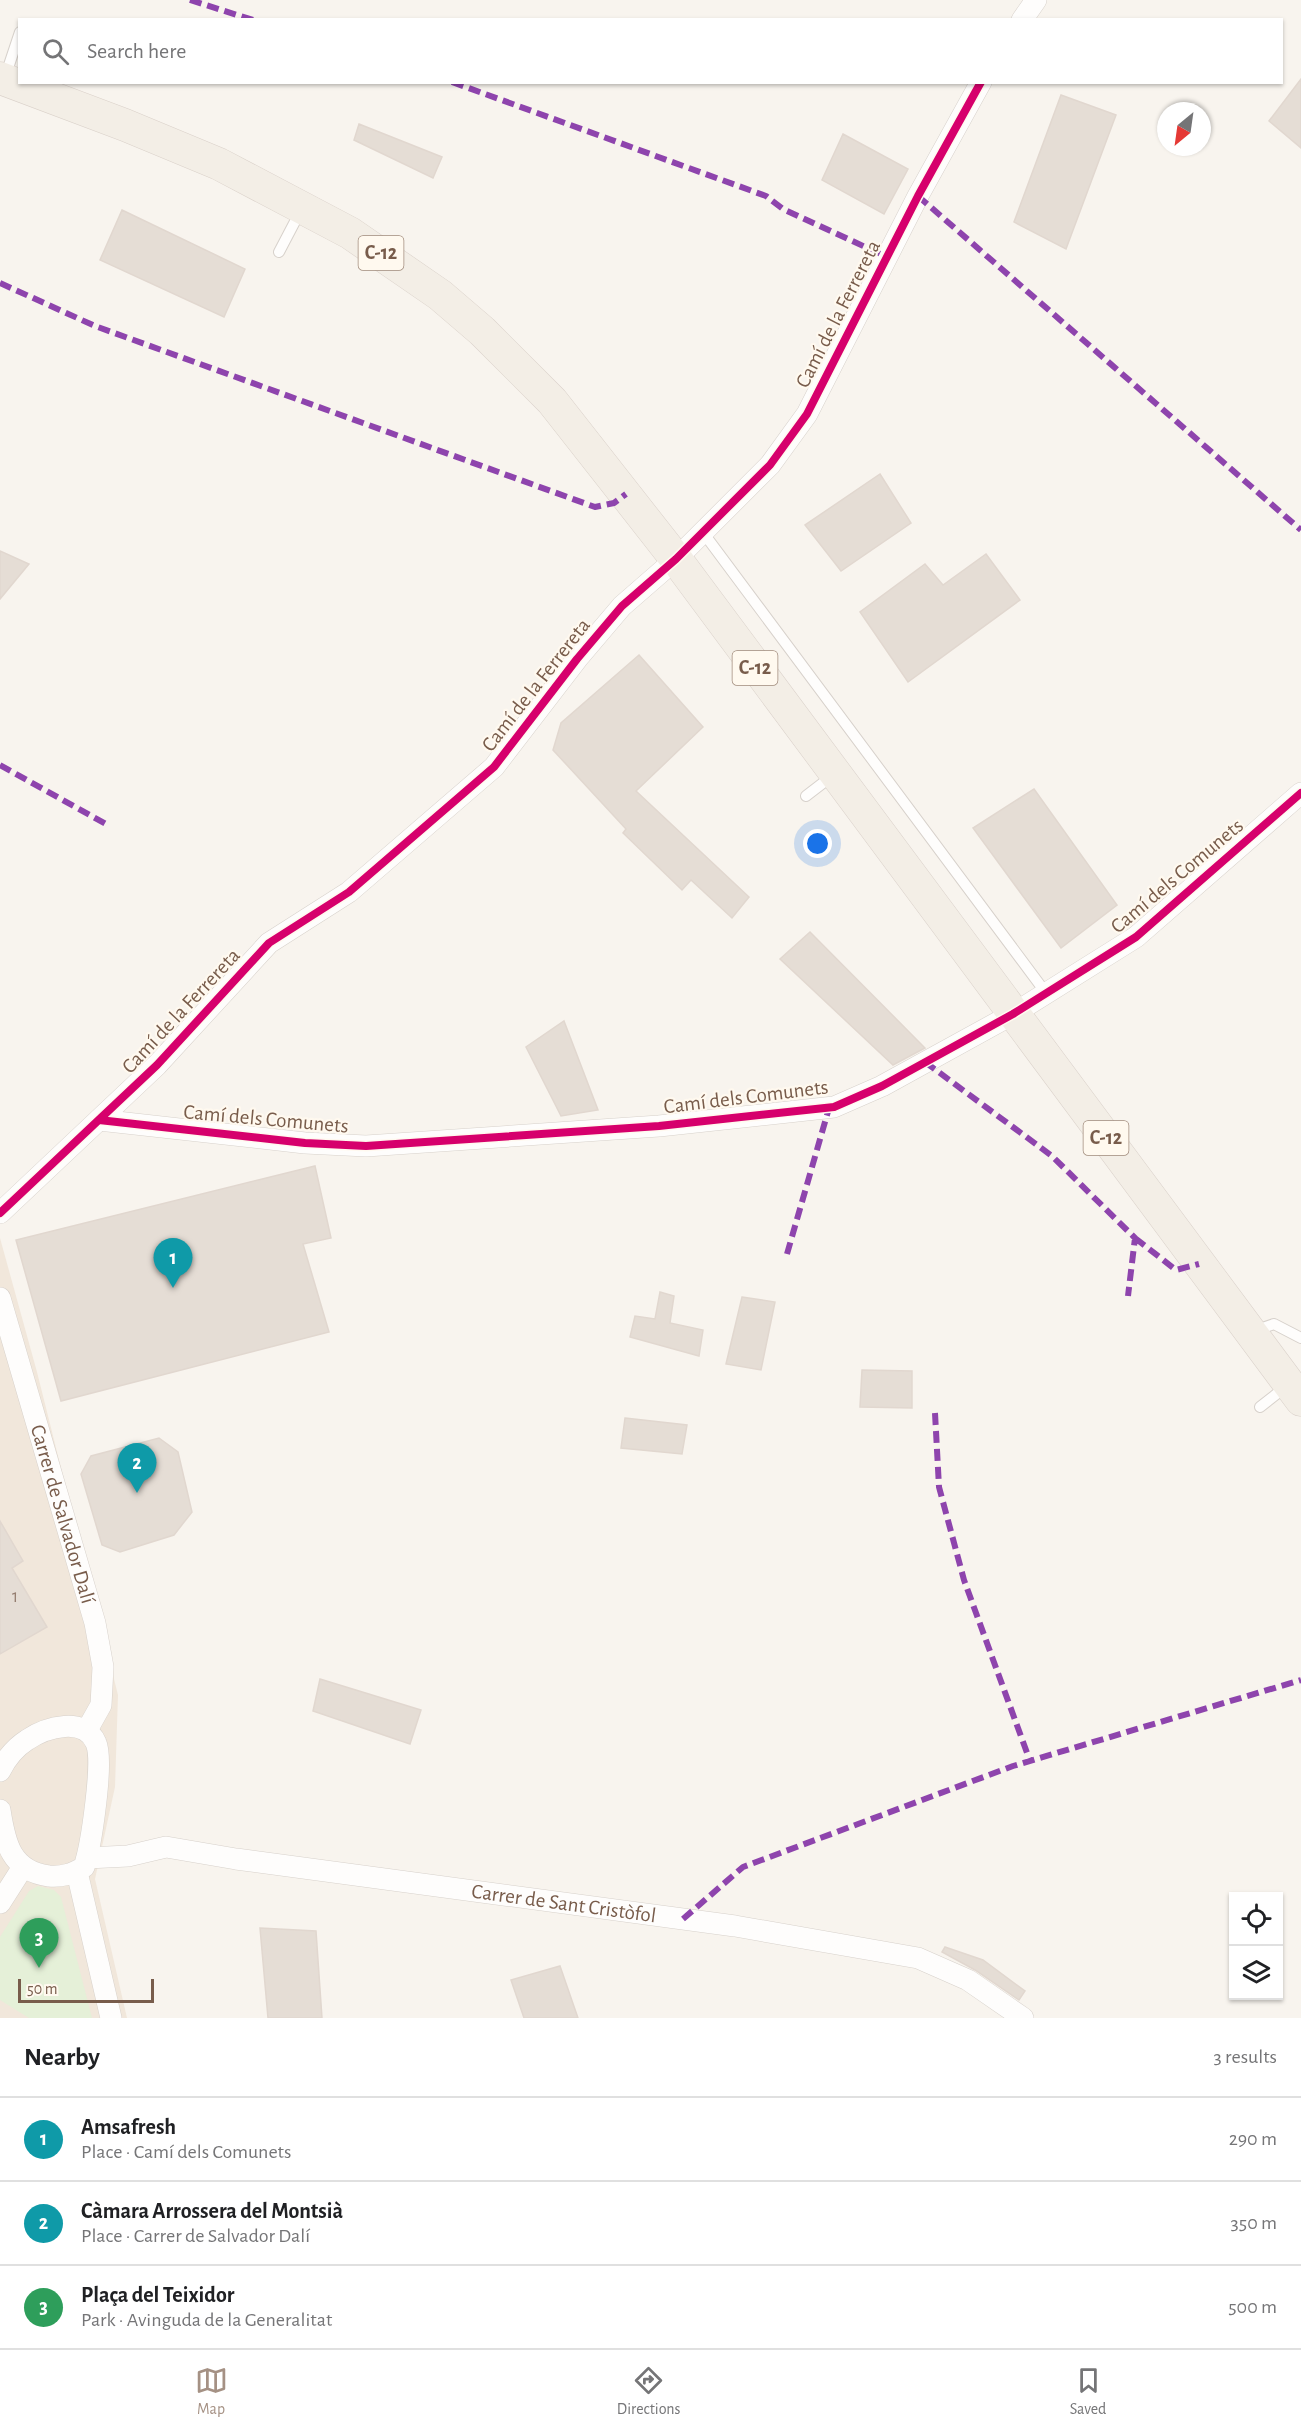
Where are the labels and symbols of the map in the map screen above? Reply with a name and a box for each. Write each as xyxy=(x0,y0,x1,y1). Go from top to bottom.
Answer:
north arrow xyxy=(1157,102,1211,156)
road number: C-12 xyxy=(358,236,404,270)
street label: Camí de la Ferrereta xyxy=(792,237,884,391)
street label: Camí de la Ferrereta xyxy=(478,614,594,755)
road number: C-12 xyxy=(732,651,777,685)
street label: Camí dels Comunets xyxy=(1107,815,1247,937)
your location xyxy=(803,829,832,858)
street label: Camí de la Ferrereta xyxy=(118,944,244,1077)
street label: Camí dels Comunets xyxy=(663,1076,829,1118)
street label: Camí dels Comunets xyxy=(183,1101,349,1137)
road number: C-12 xyxy=(1084,1121,1128,1155)
pin: 1 xyxy=(154,1238,192,1288)
street label: Carrer de Salvador Dalí xyxy=(27,1422,99,1607)
pin: 2 xyxy=(118,1444,156,1493)
house number: 1 xyxy=(12,1588,18,1606)
street label: Carrer de Sant Cristòfol xyxy=(470,1880,657,1926)
pin: 3 xyxy=(20,1918,58,1968)
scale bar xyxy=(18,1976,154,2004)

